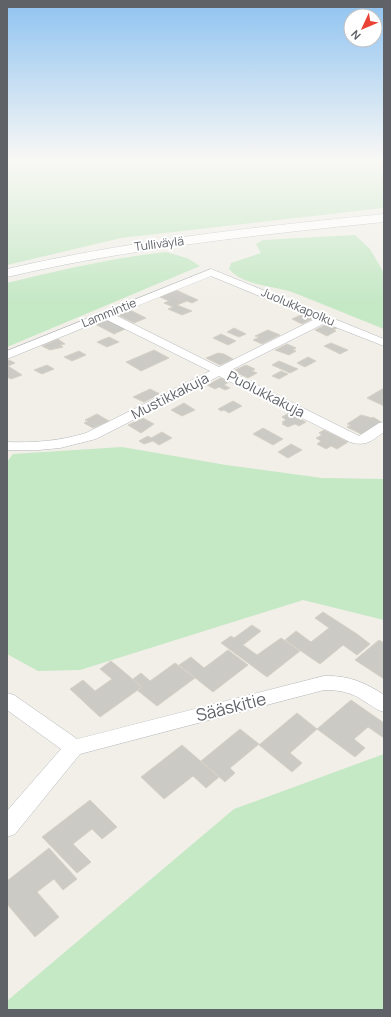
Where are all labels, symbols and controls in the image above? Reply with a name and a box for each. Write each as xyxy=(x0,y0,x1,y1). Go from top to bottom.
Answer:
north arrow xyxy=(343,8,383,48)
text: N xyxy=(347,27,364,43)
street label: Tulliväylä xyxy=(133,232,185,255)
street label: Juolukkapolku xyxy=(259,283,338,330)
street label: Lammintie xyxy=(79,294,139,331)
street label: Puolukkakuja xyxy=(224,366,308,421)
street label: Mustikkakuja xyxy=(128,368,212,423)
street label: Sääskitie xyxy=(193,687,268,726)

